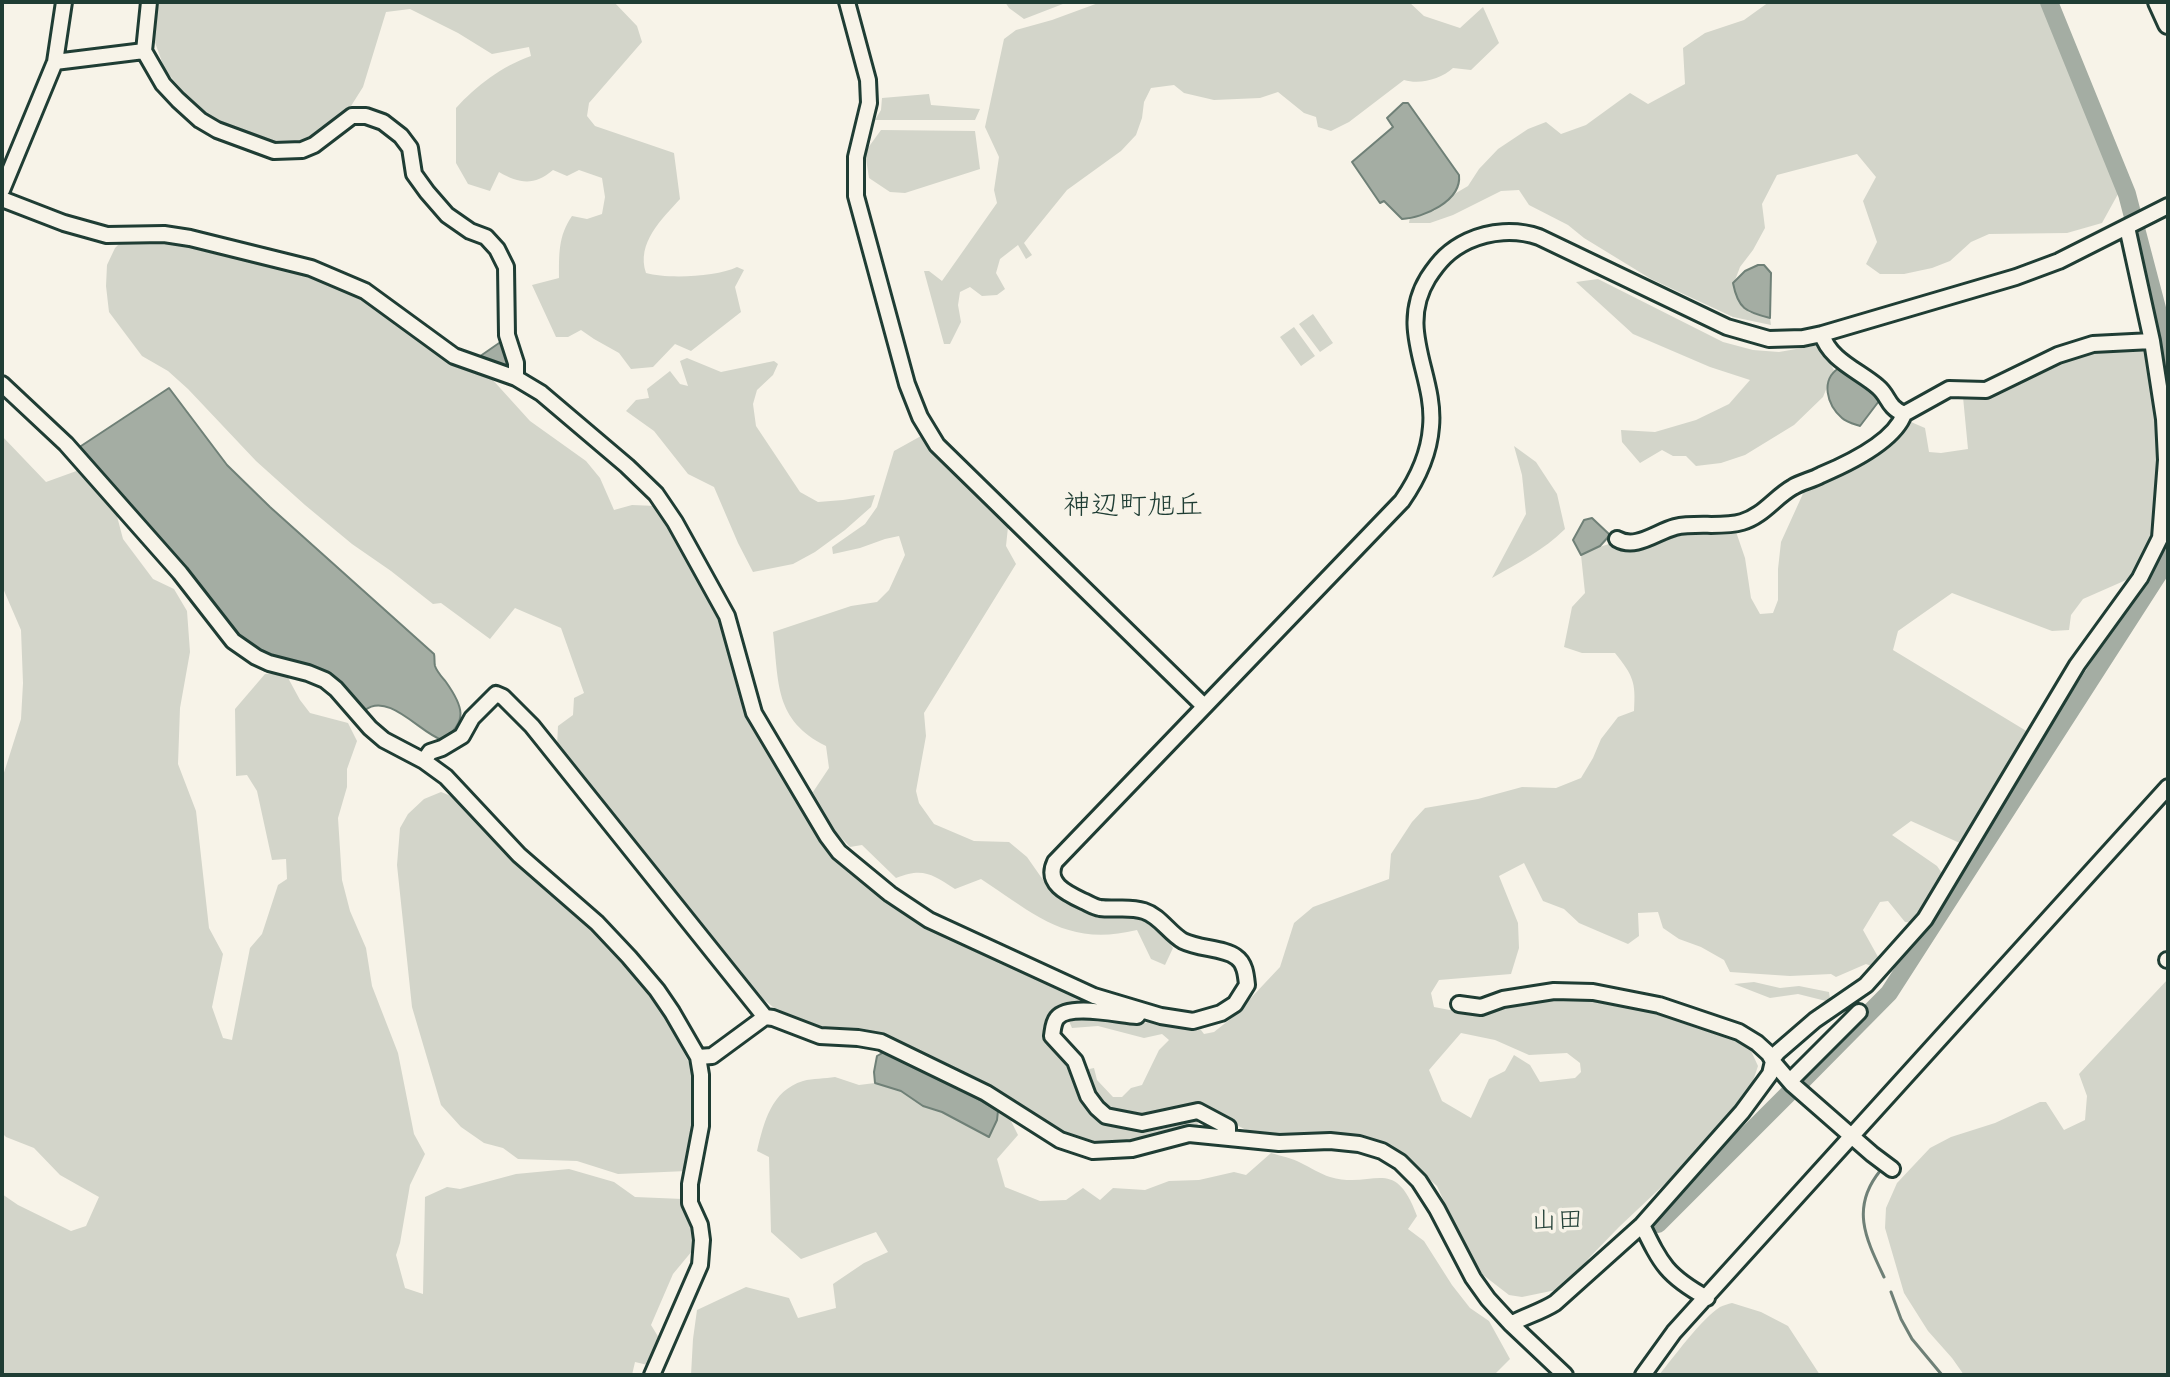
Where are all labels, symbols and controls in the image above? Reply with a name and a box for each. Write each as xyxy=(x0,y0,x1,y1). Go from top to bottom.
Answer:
district label: 神辺町旭丘 xyxy=(1063,493,1203,527)
district label: 山田 xyxy=(1531,1208,1583,1240)

